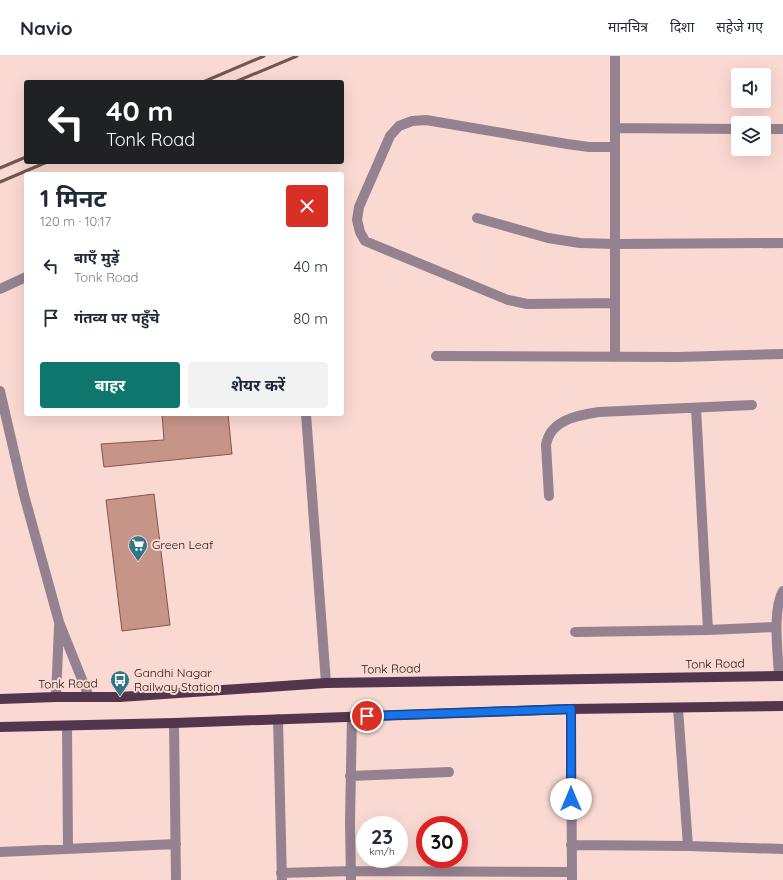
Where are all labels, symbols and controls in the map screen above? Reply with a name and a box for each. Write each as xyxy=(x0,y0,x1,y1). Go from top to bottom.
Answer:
text: Navio xyxy=(20,16,73,40)
text: मानचित्र xyxy=(608,18,648,36)
text: दिशा xyxy=(670,18,694,36)
text: सहेजे गए xyxy=(716,18,763,36)
map controls xyxy=(731,68,771,156)
button: sound xyxy=(731,68,771,108)
text: 40 m xyxy=(106,93,173,128)
icon: left xyxy=(40,96,92,148)
button: layers xyxy=(731,116,771,156)
text: Tonk Road xyxy=(106,128,195,151)
text: 1 मिनट xyxy=(40,183,106,213)
button: close xyxy=(286,185,328,227)
text: 120 m · 10:17 xyxy=(40,213,111,229)
text: बाएँ मुड़ें xyxy=(74,248,119,267)
icon: left xyxy=(40,255,62,277)
text: 40 m xyxy=(293,257,328,276)
text: Tonk Road xyxy=(74,269,138,285)
icon: arrive xyxy=(40,307,62,329)
text: गंतव्य पर पहुँचे xyxy=(74,308,160,327)
text: 80 m xyxy=(293,309,328,328)
button: बाहर xyxy=(40,362,180,408)
button: शेयर करें xyxy=(188,362,328,408)
supermarket icon: Green Leaf xyxy=(127,534,149,562)
place label: Green Leaf xyxy=(152,537,214,552)
street label: Tonk Road xyxy=(685,655,745,672)
street label: Tonk Road xyxy=(361,660,421,677)
place label: Gandhi Nagar Railway Station xyxy=(134,665,220,694)
bus stop icon: Gandhi Nagar Railway Station xyxy=(109,669,131,697)
street label: Tonk Road xyxy=(38,675,98,692)
pin xyxy=(350,699,384,733)
icon: arrive xyxy=(356,705,378,727)
position arrow xyxy=(550,778,592,820)
speed limit sign: 30 xyxy=(416,816,468,868)
text: 23 xyxy=(371,824,393,849)
text: km/h xyxy=(369,845,395,858)

